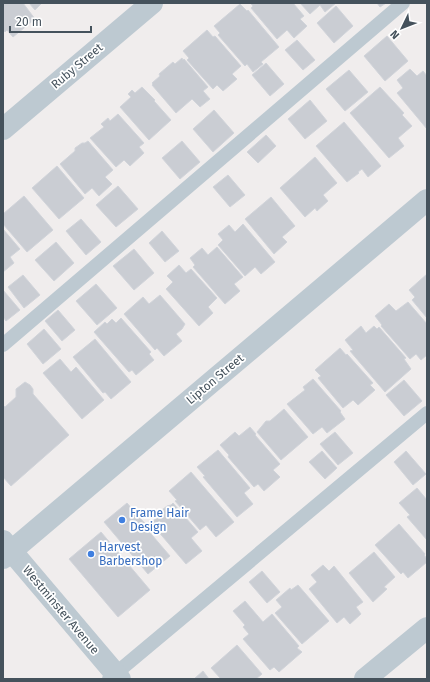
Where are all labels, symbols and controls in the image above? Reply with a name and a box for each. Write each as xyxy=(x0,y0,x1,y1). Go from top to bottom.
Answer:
scale bar xyxy=(10,8,91,34)
north arrow xyxy=(382,8,422,48)
text: 20 m xyxy=(16,15,42,29)
text: N xyxy=(388,27,402,42)
street label: Ruby Street xyxy=(48,40,106,92)
street label: Lipton Street xyxy=(184,351,247,407)
place label: Frame Hair Design xyxy=(130,506,189,534)
marker: Frame Hair Design xyxy=(117,515,127,525)
place label: Harvest Barbershop xyxy=(99,540,162,568)
marker: Harvest Barbershop xyxy=(86,549,96,559)
street label: Westminster Avenue xyxy=(20,563,102,657)

